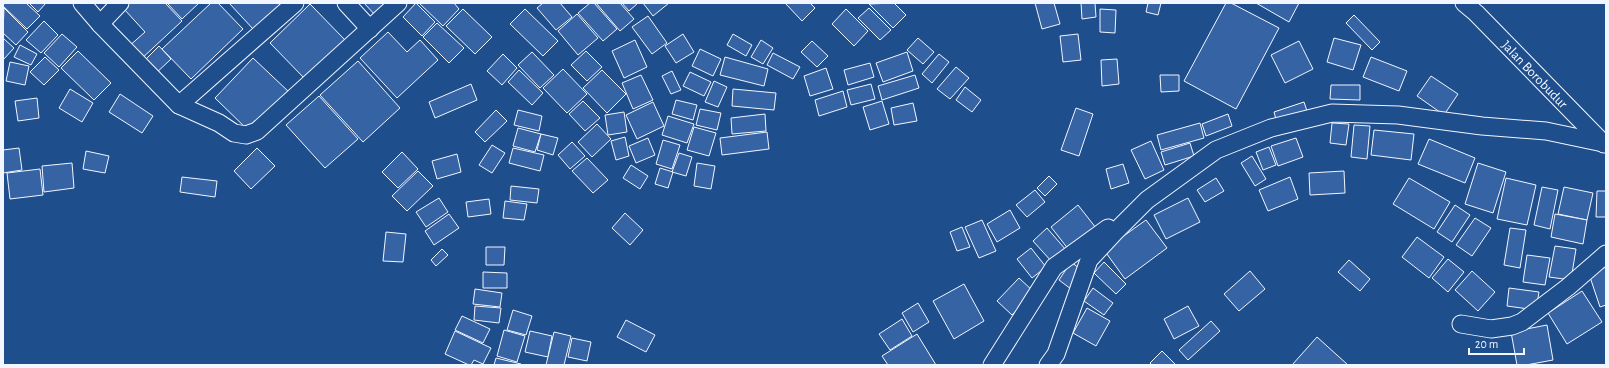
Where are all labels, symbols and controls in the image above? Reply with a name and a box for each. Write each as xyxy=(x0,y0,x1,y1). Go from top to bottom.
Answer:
street label: Jalan Borobudur xyxy=(1499,38,1570,112)
scale bar xyxy=(1469,330,1524,356)
text: 20 m xyxy=(1475,338,1498,350)

